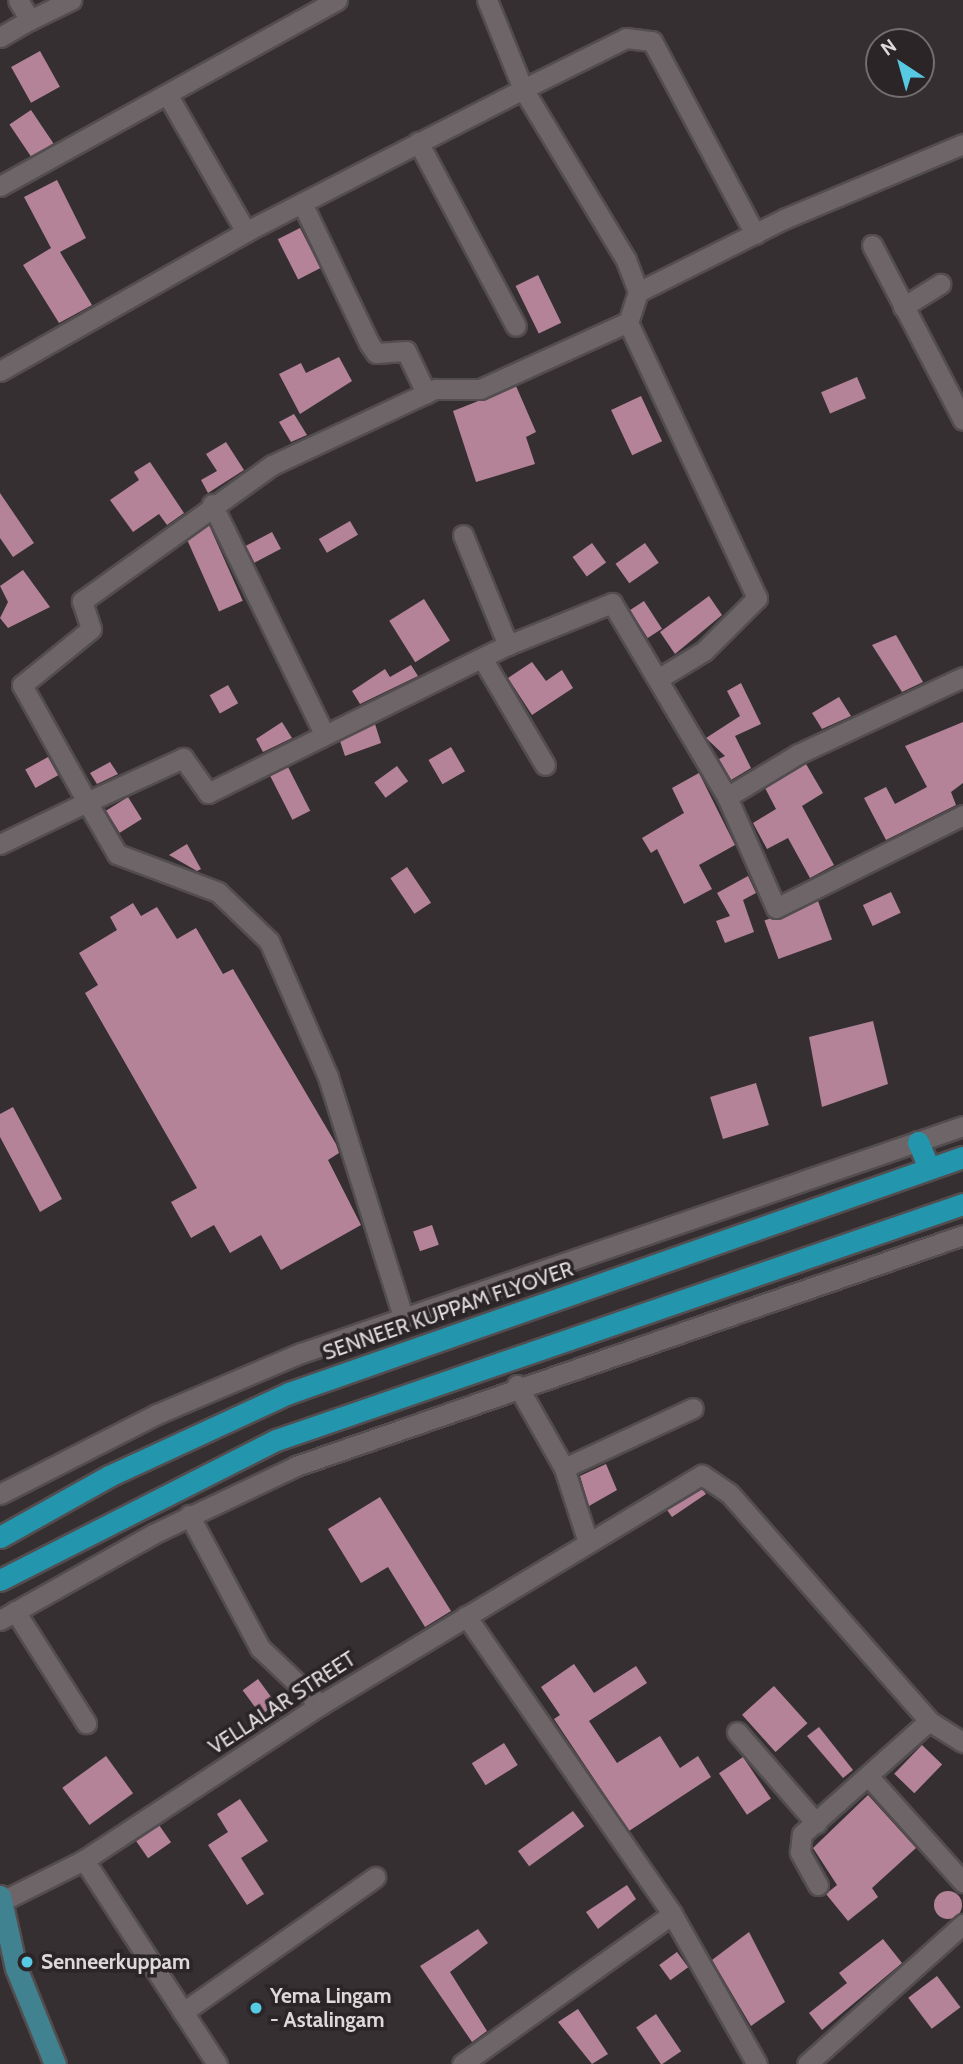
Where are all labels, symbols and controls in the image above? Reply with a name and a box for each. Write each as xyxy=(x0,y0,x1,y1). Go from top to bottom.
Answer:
north arrow xyxy=(865,28,935,98)
text: N xyxy=(876,34,901,60)
street label: SENNEER KUPPAM FLYOVER xyxy=(320,1256,576,1366)
street label: VELLALAR STREET xyxy=(204,1646,360,1760)
place label: Senneerkuppam xyxy=(41,1949,190,1975)
marker: Senneerkuppam xyxy=(19,1954,35,1970)
place label: Yema Lingam - Astalingam xyxy=(270,1983,392,2033)
marker: Yema Lingam - Astalingam xyxy=(248,2000,264,2016)

